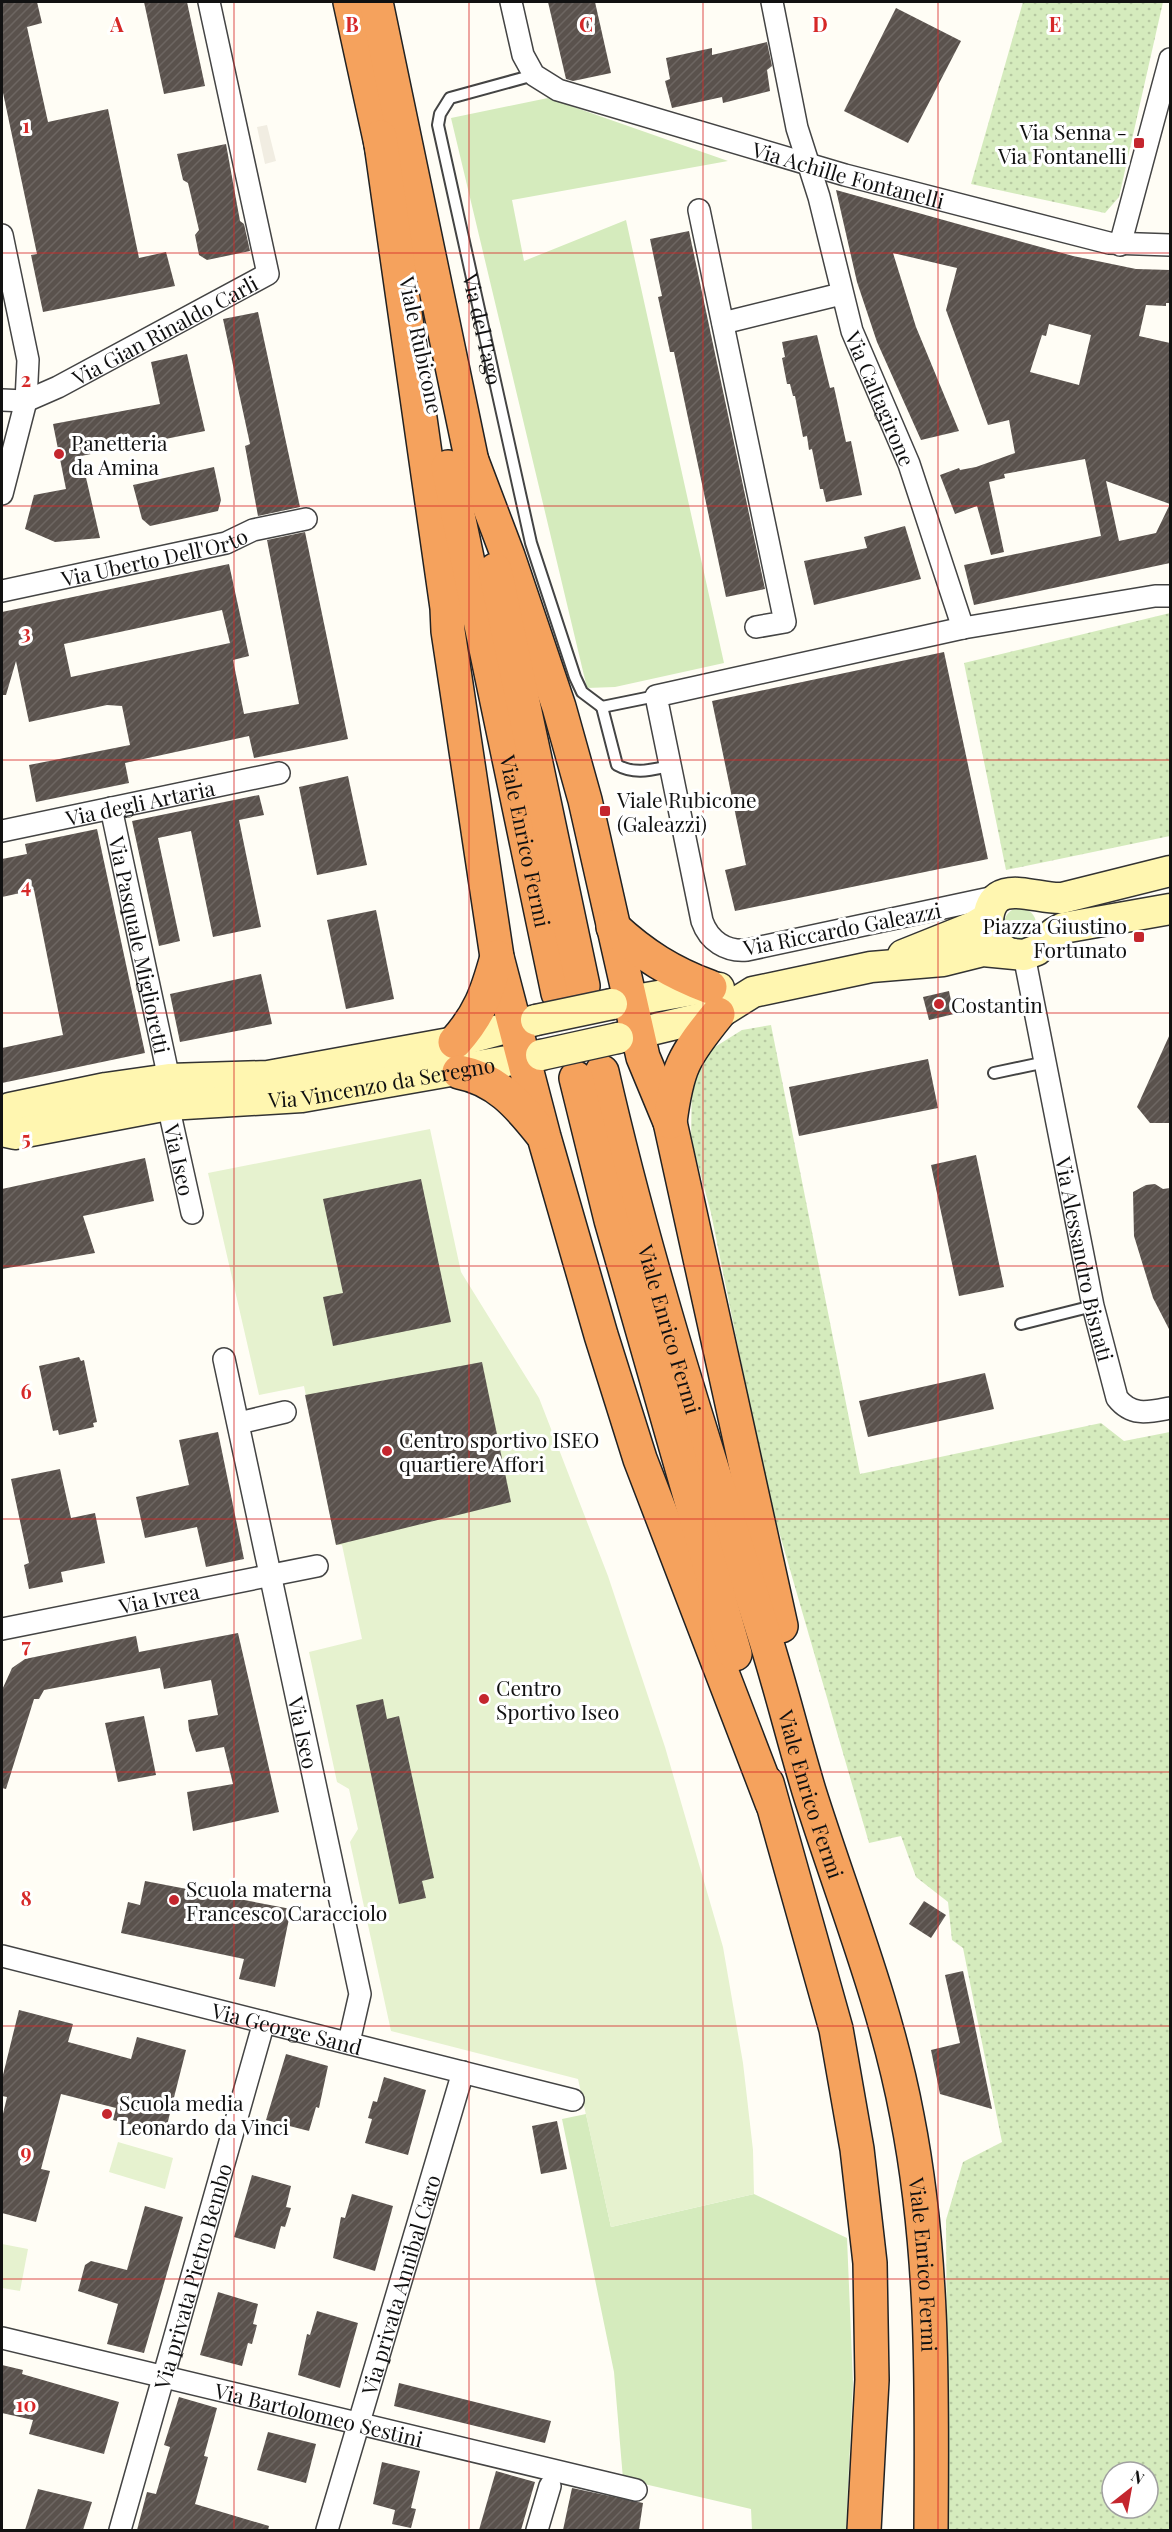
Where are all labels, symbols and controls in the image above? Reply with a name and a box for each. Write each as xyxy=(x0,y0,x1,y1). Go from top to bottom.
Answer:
text: A xyxy=(109,10,124,37)
text: B xyxy=(345,10,359,37)
text: C xyxy=(579,10,593,37)
text: D xyxy=(812,10,828,37)
text: E xyxy=(1049,10,1061,37)
text: 1 xyxy=(22,111,30,138)
place label: Via Senna - Via Fontanelli xyxy=(997,117,1127,169)
street label: Via Achille Fontanelli xyxy=(748,134,947,214)
marker: Via Senna - Via Fontanelli xyxy=(1132,136,1146,150)
street label: Via Gian Rinaldo Carli xyxy=(66,268,262,391)
street label: Via del Tago xyxy=(457,269,509,387)
street label: Viale Rubicone xyxy=(394,273,450,416)
street label: Via Caltagirone xyxy=(839,326,922,470)
text: 2 xyxy=(21,365,31,392)
place label: Panetteria da Amina xyxy=(71,428,168,480)
marker: Panetteria da Amina xyxy=(52,447,66,461)
street label: Via Uberto Dell'Orto xyxy=(58,521,252,592)
text: 3 xyxy=(21,618,31,645)
street label: Viale Enrico Fermi xyxy=(494,751,558,929)
street label: Via degli Artaria xyxy=(62,773,217,832)
place label: Viale Rubicone (Galeazzi) xyxy=(616,785,757,837)
marker: Viale Rubicone (Galeazzi) xyxy=(598,804,612,818)
street label: Via Pasquale Miglioretti xyxy=(103,833,177,1056)
text: 4 xyxy=(21,871,31,898)
street label: Via Riccardo Galeazzi xyxy=(740,895,943,961)
place label: Piazza Giustino Fortunato xyxy=(983,911,1127,963)
marker: Piazza Giustino Fortunato xyxy=(1132,930,1146,944)
place label: Costantin xyxy=(951,990,1043,1018)
marker: Costantin xyxy=(932,997,946,1011)
street label: Via Vincenzo da Seregno xyxy=(266,1049,497,1113)
street label: Via Iseo xyxy=(158,1120,202,1198)
text: 5 xyxy=(21,1124,31,1151)
street label: Via Alessandro Bisnati xyxy=(1050,1153,1121,1364)
street label: Viale Enrico Fermi xyxy=(632,1240,708,1417)
text: 6 xyxy=(20,1377,32,1404)
place label: Centro sportivo ISEO quartiere Affori xyxy=(399,1425,599,1477)
marker: Centro sportivo ISEO quartiere Affori xyxy=(380,1444,394,1458)
street label: Via Ivrea xyxy=(115,1576,202,1620)
text: 7 xyxy=(21,1631,31,1658)
place label: Centro Sportivo Iseo xyxy=(496,1673,619,1725)
marker: Centro Sportivo Iseo xyxy=(477,1692,491,1706)
street label: Via Iseo xyxy=(282,1693,325,1771)
street label: Viale Enrico Fermi xyxy=(772,1706,851,1882)
place label: Scuola materna Francesco Caracciolo xyxy=(186,1874,387,1926)
text: 8 xyxy=(20,1884,32,1911)
marker: Scuola materna Francesco Caracciolo xyxy=(167,1893,181,1907)
street label: Via George Sand xyxy=(208,1995,365,2060)
place label: Scuola media Leonardo da Vinci xyxy=(119,2088,289,2140)
marker: Scuola media Leonardo da Vinci xyxy=(100,2107,114,2121)
text: 9 xyxy=(20,2137,32,2164)
street label: Via privata Pietro Bembo xyxy=(146,2160,237,2393)
street label: Via privata Annibal Caro xyxy=(354,2171,446,2399)
street label: Viale Enrico Fermi xyxy=(903,2175,944,2352)
street label: Via Bartolomeo Sestini xyxy=(211,2375,426,2452)
text: 10 xyxy=(16,2390,36,2417)
north arrow xyxy=(1100,2460,1160,2520)
text: N xyxy=(1128,2465,1149,2489)

